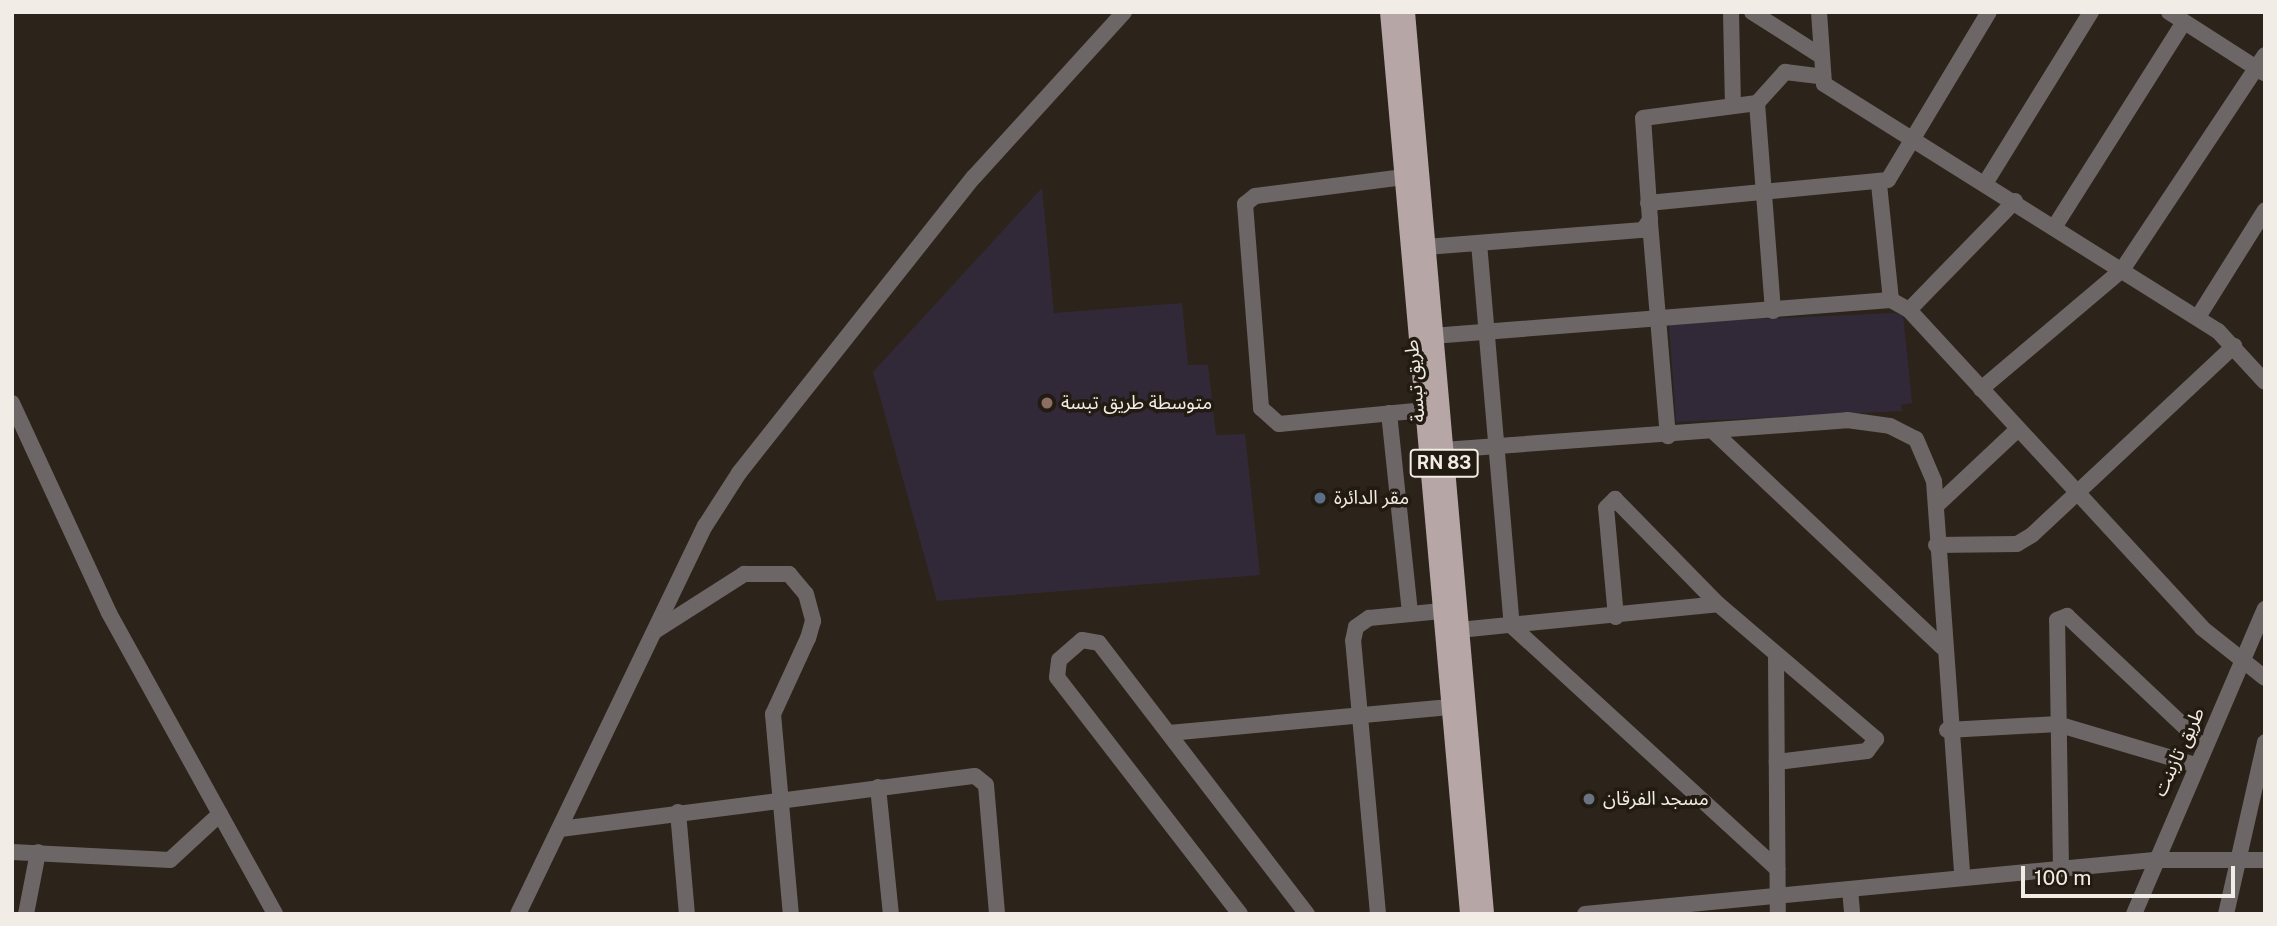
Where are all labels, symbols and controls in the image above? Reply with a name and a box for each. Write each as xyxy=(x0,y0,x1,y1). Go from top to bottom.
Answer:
street label: طريق تبسة xyxy=(1400,339,1430,423)
place label: متوسطة طريق تبسة xyxy=(1061,392,1212,414)
marker: متوسطة طريق تبسة xyxy=(1039,395,1055,411)
road number: RN 83 xyxy=(1409,448,1479,477)
place label: مقر الدائرة xyxy=(1334,487,1409,509)
marker: مقر الدائرة xyxy=(1312,490,1328,506)
street label: طريق تازبنت xyxy=(2148,704,2210,800)
place label: مسجد الفرقان xyxy=(1603,788,1709,810)
marker: مسجد الفرقان xyxy=(1581,791,1597,807)
scale bar xyxy=(2025,852,2238,896)
text: 100 m xyxy=(2034,865,2091,890)

